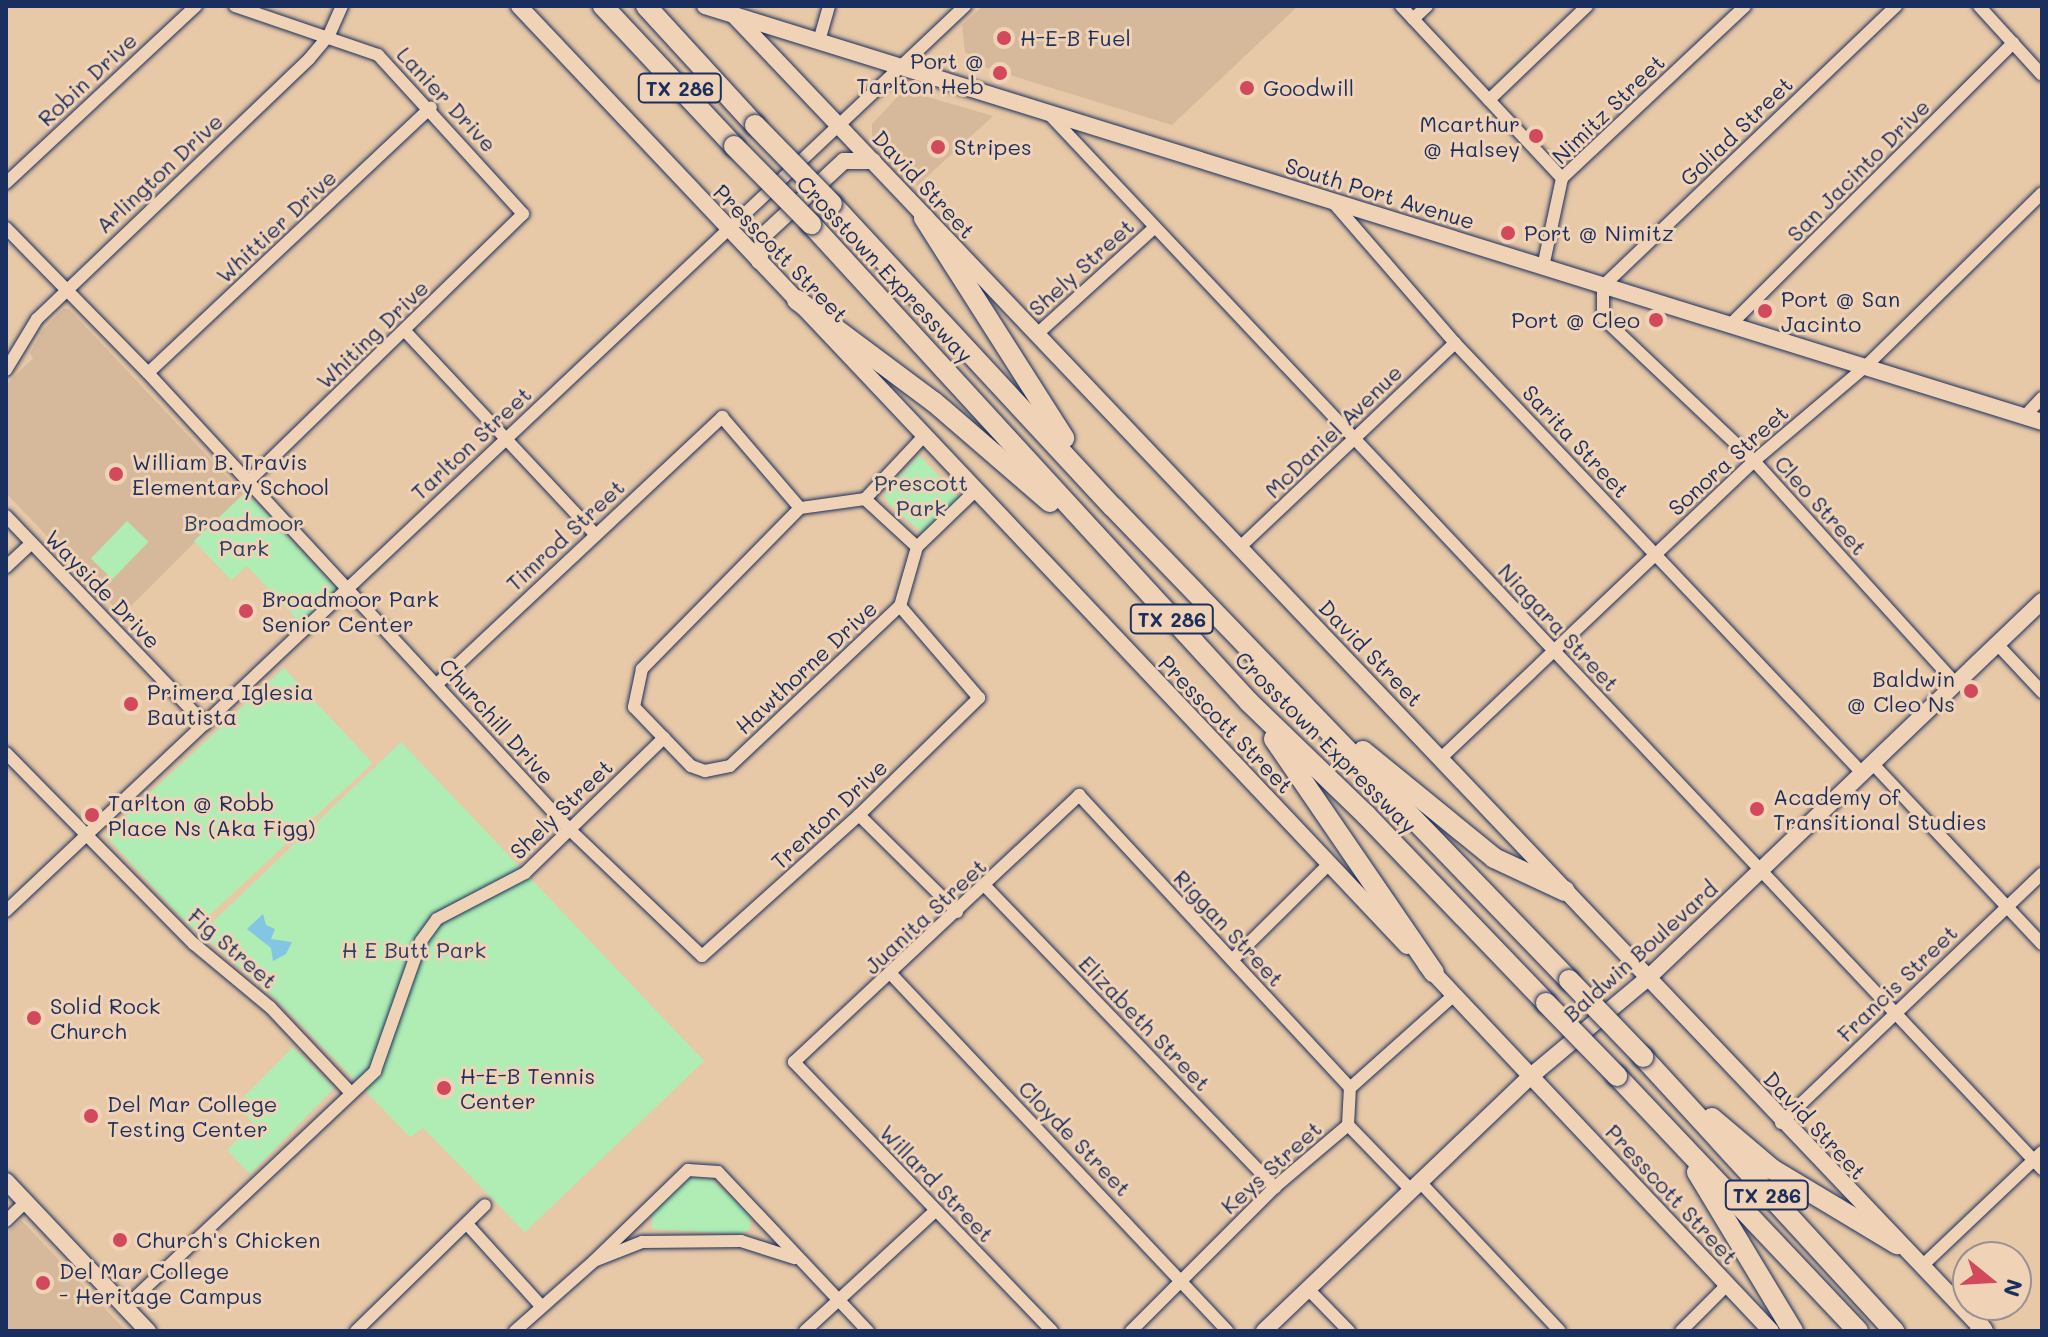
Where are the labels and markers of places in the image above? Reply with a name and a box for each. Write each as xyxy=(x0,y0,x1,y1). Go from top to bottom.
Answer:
place label: H-E-B Fuel xyxy=(1020,25,1131,51)
marker: H-E-B Fuel xyxy=(995,29,1013,47)
place label: Port @ Tarlton Heb xyxy=(856,47,984,98)
marker: Port @ Tarlton Heb xyxy=(991,64,1009,82)
place label: Goodwill xyxy=(1263,75,1354,101)
marker: Goodwill xyxy=(1238,79,1256,97)
place label: Mcarthur @ Halsey xyxy=(1420,110,1520,162)
marker: Mcarthur @ Halsey xyxy=(1527,127,1545,145)
place label: Stripes xyxy=(954,134,1032,160)
marker: Stripes xyxy=(929,138,947,156)
place label: Port @ Nimitz xyxy=(1524,220,1674,246)
marker: Port @ Nimitz xyxy=(1499,224,1517,242)
place label: Port @ San Jacinto xyxy=(1781,285,1900,336)
marker: Port @ San Jacinto xyxy=(1756,302,1774,320)
place label: Port @ Cleo xyxy=(1511,307,1640,333)
marker: Port @ Cleo xyxy=(1647,311,1665,329)
place label: William B. Travis Elementary School xyxy=(132,448,329,500)
marker: William B. Travis Elementary School xyxy=(107,465,125,483)
place label: Broadmoor Park Senior Center xyxy=(262,585,439,636)
marker: Broadmoor Park Senior Center xyxy=(237,602,255,620)
place label: Baldwin @ Cleo Ns xyxy=(1847,665,1955,716)
place label: Primera Iglesia Bautista xyxy=(147,678,314,730)
marker: Baldwin @ Cleo Ns xyxy=(1962,682,1980,700)
marker: Primera Iglesia Bautista xyxy=(122,695,140,713)
place label: Academy of Transitional Studies xyxy=(1773,783,1987,834)
place label: Tarlton @ Robb Place Ns (Aka Figg) xyxy=(108,789,315,840)
marker: Academy of Transitional Studies xyxy=(1748,800,1766,818)
marker: Tarlton @ Robb Place Ns (Aka Figg) xyxy=(83,806,101,824)
place label: Solid Rock Church xyxy=(50,992,160,1044)
marker: Solid Rock Church xyxy=(25,1009,43,1027)
place label: H-E-B Tennis Center xyxy=(460,1062,595,1114)
marker: H-E-B Tennis Center xyxy=(435,1079,453,1097)
place label: Del Mar College Testing Center xyxy=(107,1090,277,1142)
marker: Del Mar College Testing Center xyxy=(82,1107,100,1125)
place label: Church's Chicken xyxy=(136,1227,320,1253)
marker: Church's Chicken xyxy=(111,1231,129,1249)
place label: Del Mar College - Heritage Campus xyxy=(59,1257,262,1308)
marker: Del Mar College - Heritage Campus xyxy=(34,1274,52,1292)

